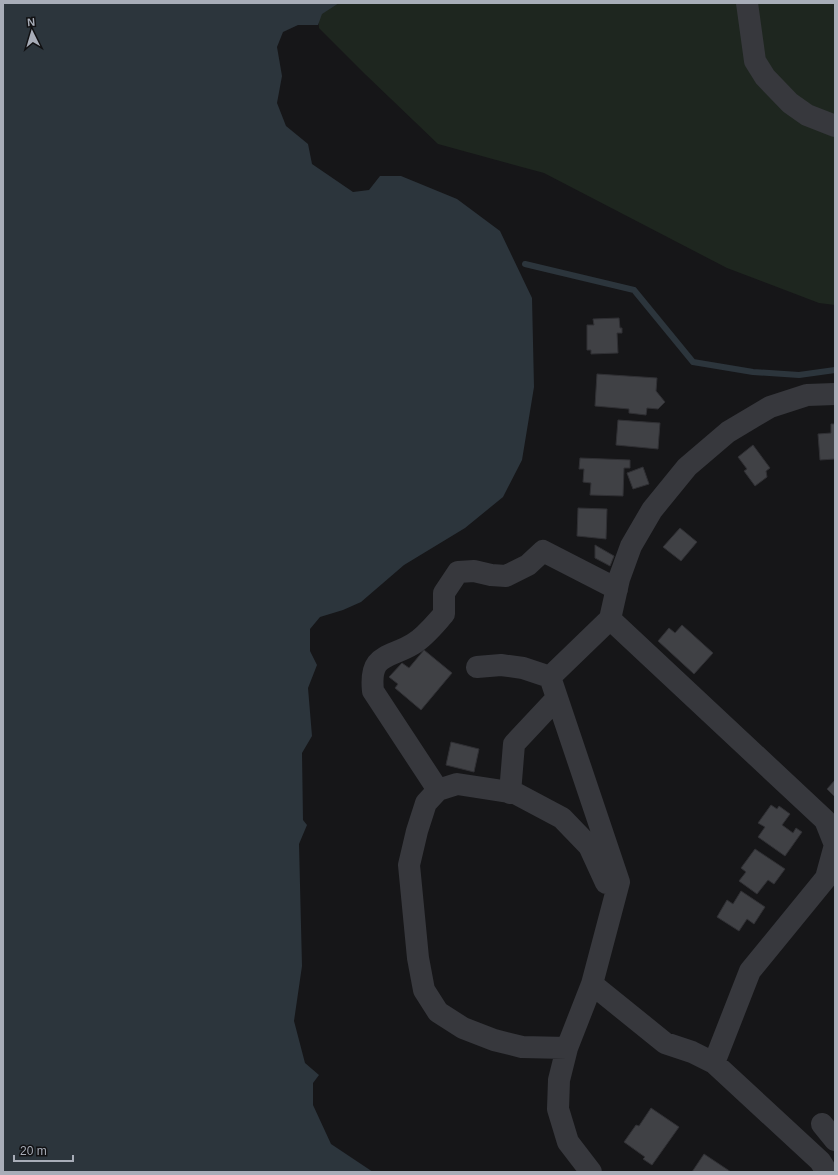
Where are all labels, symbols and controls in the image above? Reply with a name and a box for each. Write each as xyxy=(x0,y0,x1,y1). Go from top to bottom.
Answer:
north arrow xyxy=(12,12,52,52)
text: N xyxy=(27,16,36,28)
scale bar xyxy=(14,1137,73,1163)
text: 20 m xyxy=(20,1144,47,1158)

